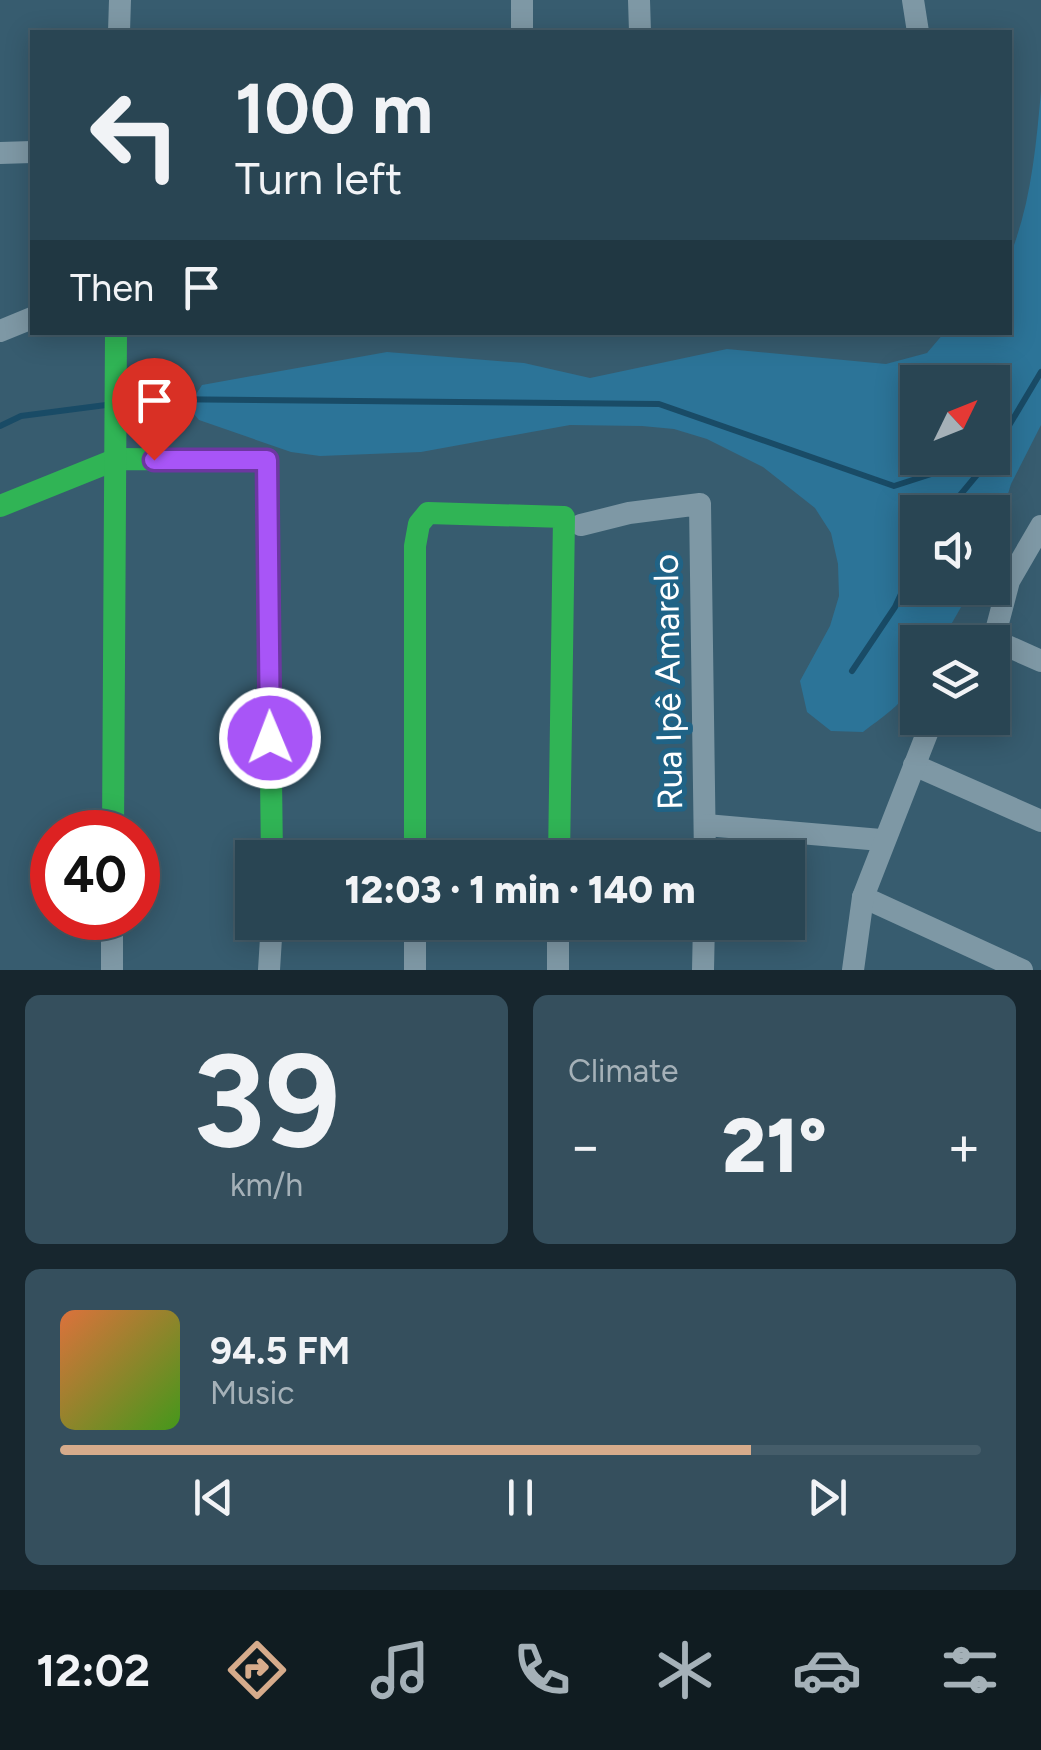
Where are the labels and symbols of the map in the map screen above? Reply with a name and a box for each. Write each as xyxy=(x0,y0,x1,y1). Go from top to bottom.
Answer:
pin xyxy=(112,358,197,461)
north arrow xyxy=(900,365,1010,475)
street label: Rua Ipê Amarelo xyxy=(645,554,691,810)
position arrow xyxy=(218,686,322,790)
speed limit sign: 40 xyxy=(30,810,160,940)

